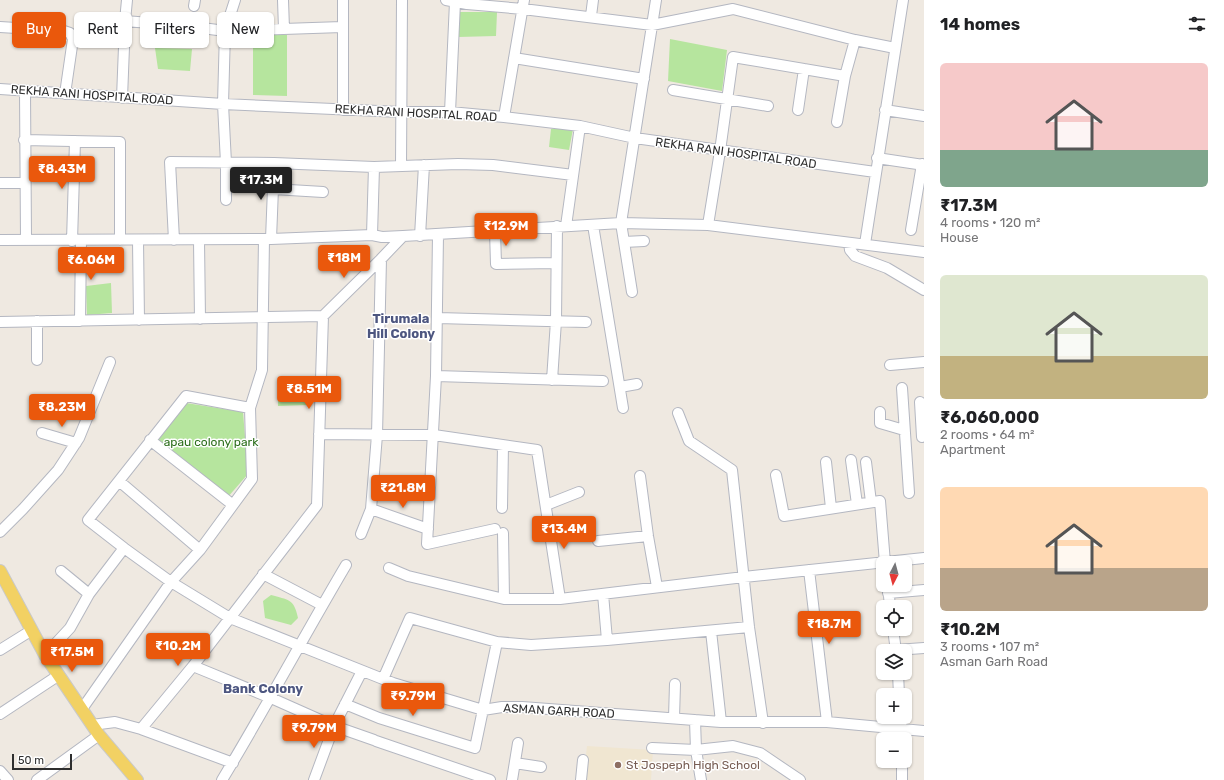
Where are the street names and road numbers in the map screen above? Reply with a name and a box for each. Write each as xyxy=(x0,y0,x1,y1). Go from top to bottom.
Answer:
street label: REKHA RANI HOSPITAL ROAD xyxy=(10,82,174,108)
street label: REKHA RANI HOSPITAL ROAD xyxy=(334,102,498,124)
street label: REKHA RANI HOSPITAL ROAD xyxy=(654,135,818,171)
street label: ASMAN GARH ROAD xyxy=(503,701,615,721)

